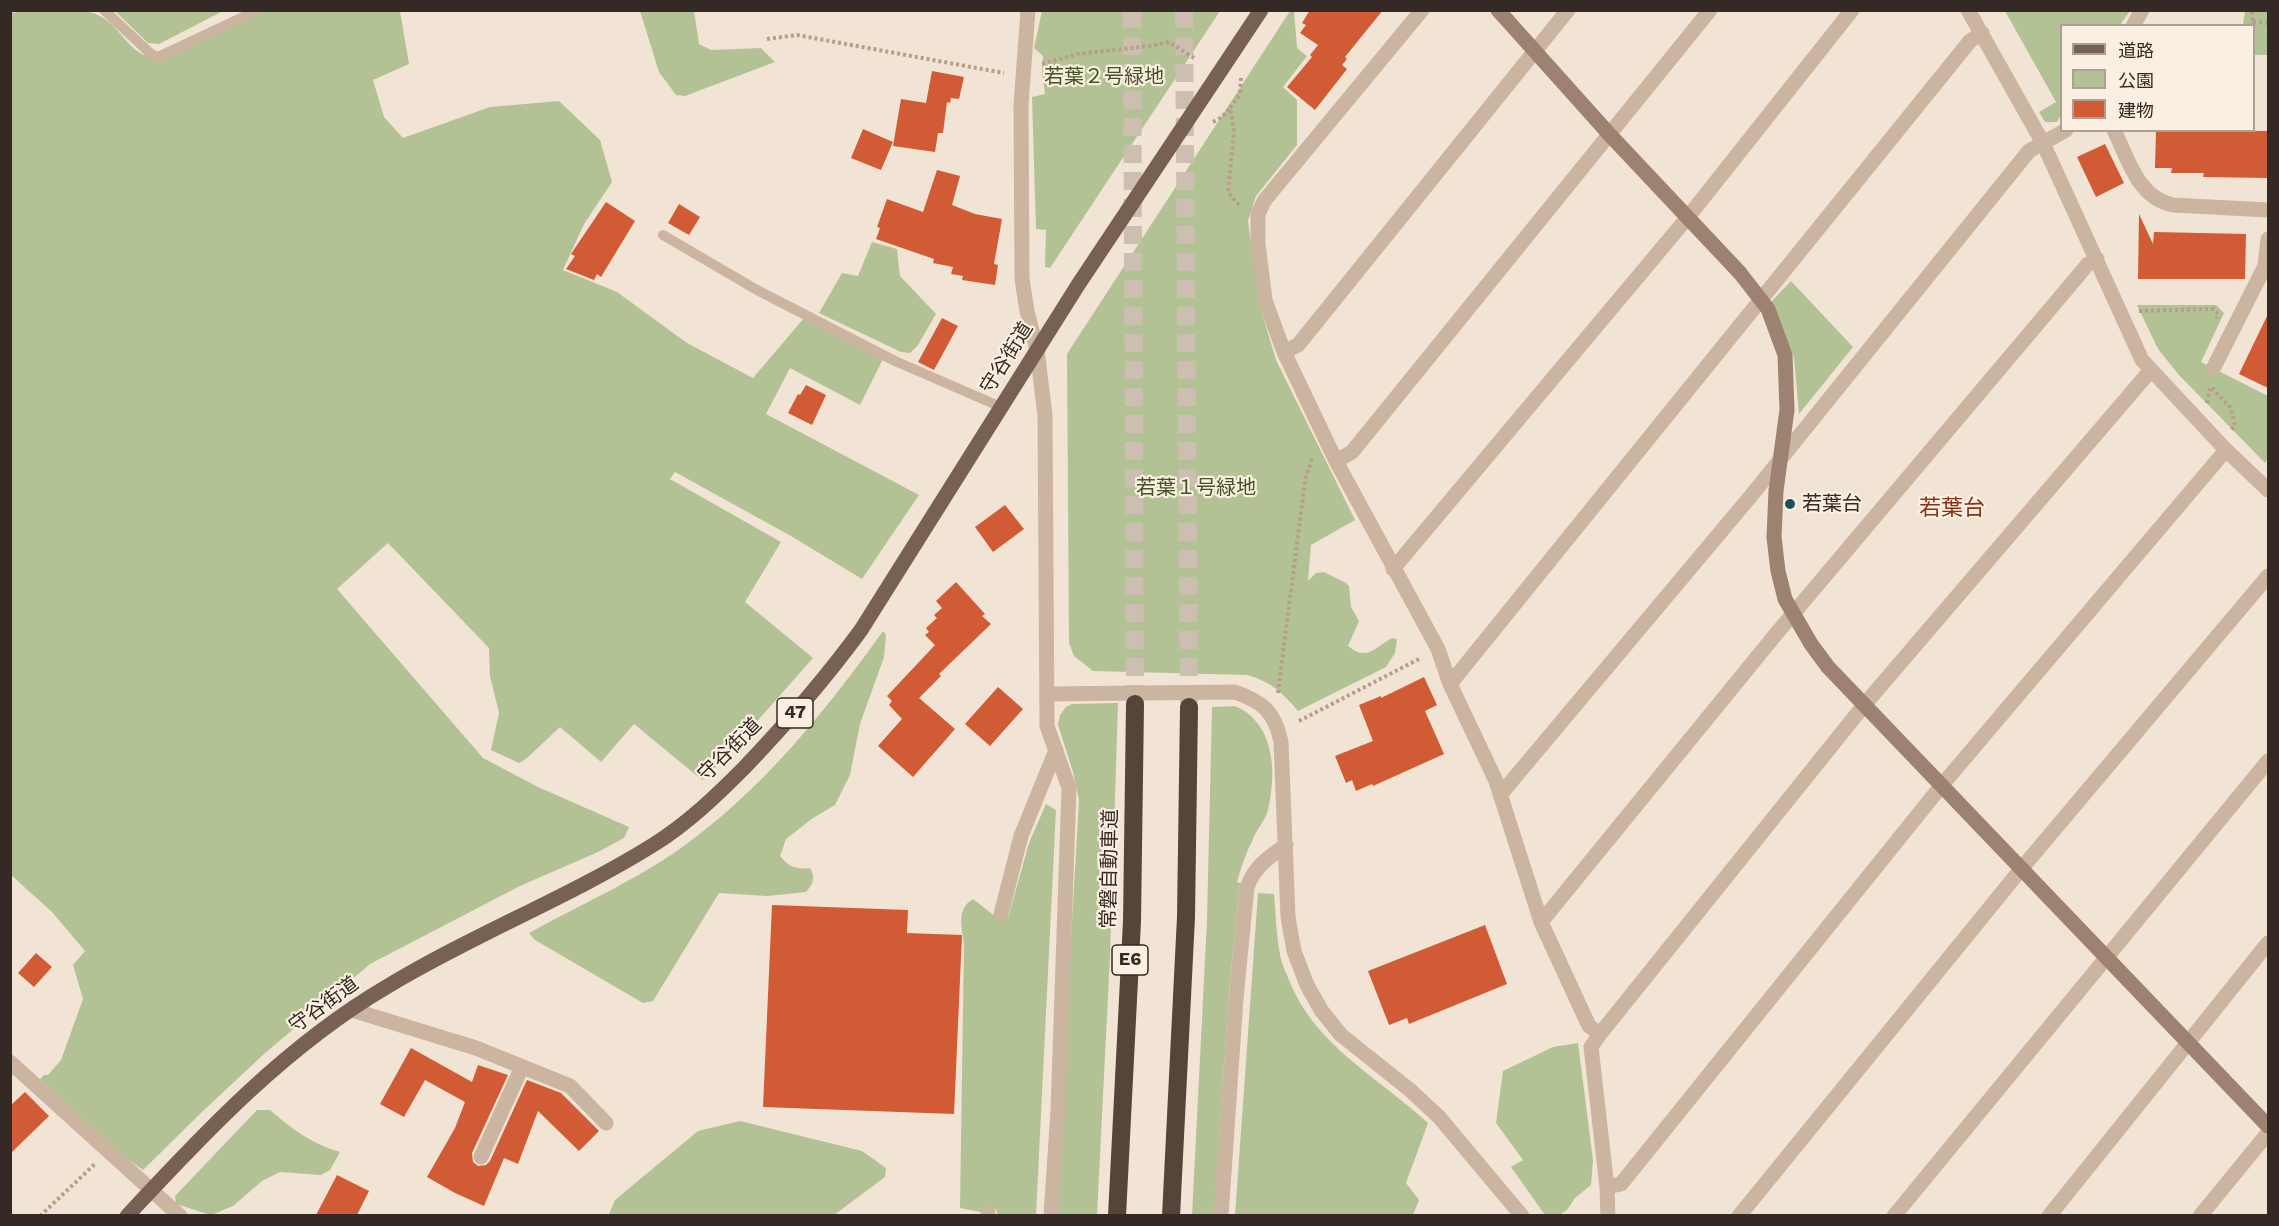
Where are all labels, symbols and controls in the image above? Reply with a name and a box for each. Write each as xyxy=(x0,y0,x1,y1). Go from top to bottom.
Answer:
legend xyxy=(2060,24,2255,132)
text: 道路 xyxy=(2118,40,2154,61)
park label: 若葉２号緑地 xyxy=(1044,65,1164,89)
text: 公園 xyxy=(2118,70,2154,91)
text: 建物 xyxy=(2118,100,2154,121)
street label: 守谷街道 xyxy=(976,318,1038,398)
park label: 若葉１号緑地 xyxy=(1136,476,1256,500)
place label: 若葉台 xyxy=(1802,492,1862,516)
district label: 若葉台 xyxy=(1919,496,1985,522)
marker: 若葉台 xyxy=(1783,497,1797,511)
road number: 47 xyxy=(777,698,813,728)
street label: 守谷街道 xyxy=(693,713,767,787)
street label: 常磐自動車道 xyxy=(1097,809,1123,929)
road number: E6 xyxy=(1112,945,1148,975)
street label: 守谷街道 xyxy=(285,972,363,1038)

